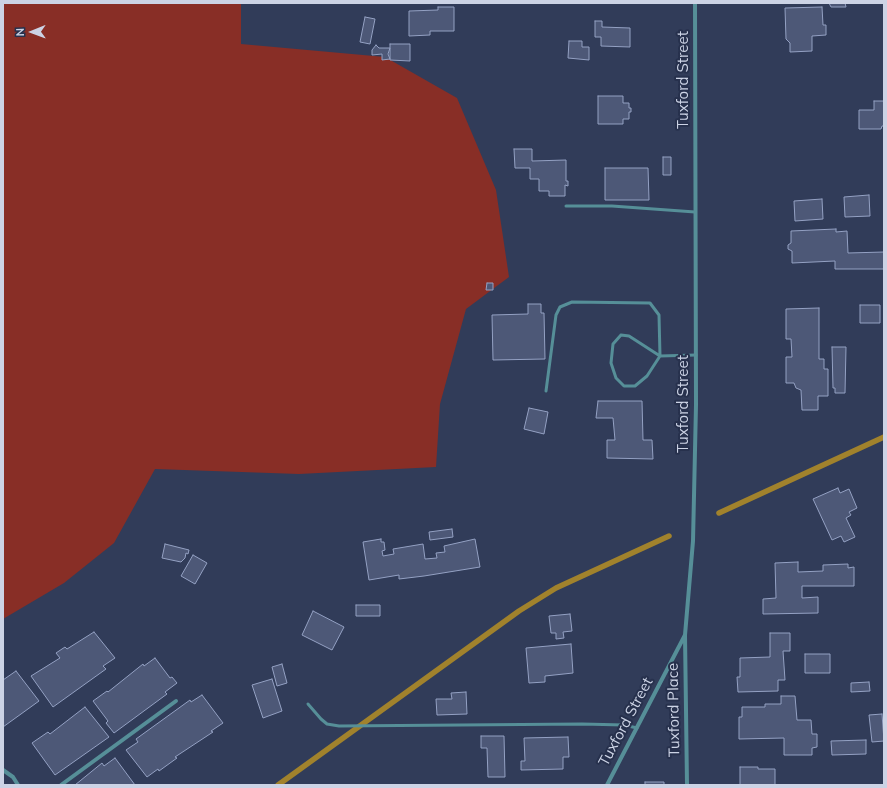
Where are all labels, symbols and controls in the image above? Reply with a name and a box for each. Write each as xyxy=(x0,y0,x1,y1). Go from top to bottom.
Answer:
north arrow xyxy=(12,12,52,52)
text: N xyxy=(13,28,27,36)
street label: Tuxford Street xyxy=(674,31,692,129)
street label: Tuxford Street xyxy=(674,355,692,453)
street label: Tuxford Place xyxy=(664,663,684,757)
street label: Tuxford Street xyxy=(595,675,657,769)

